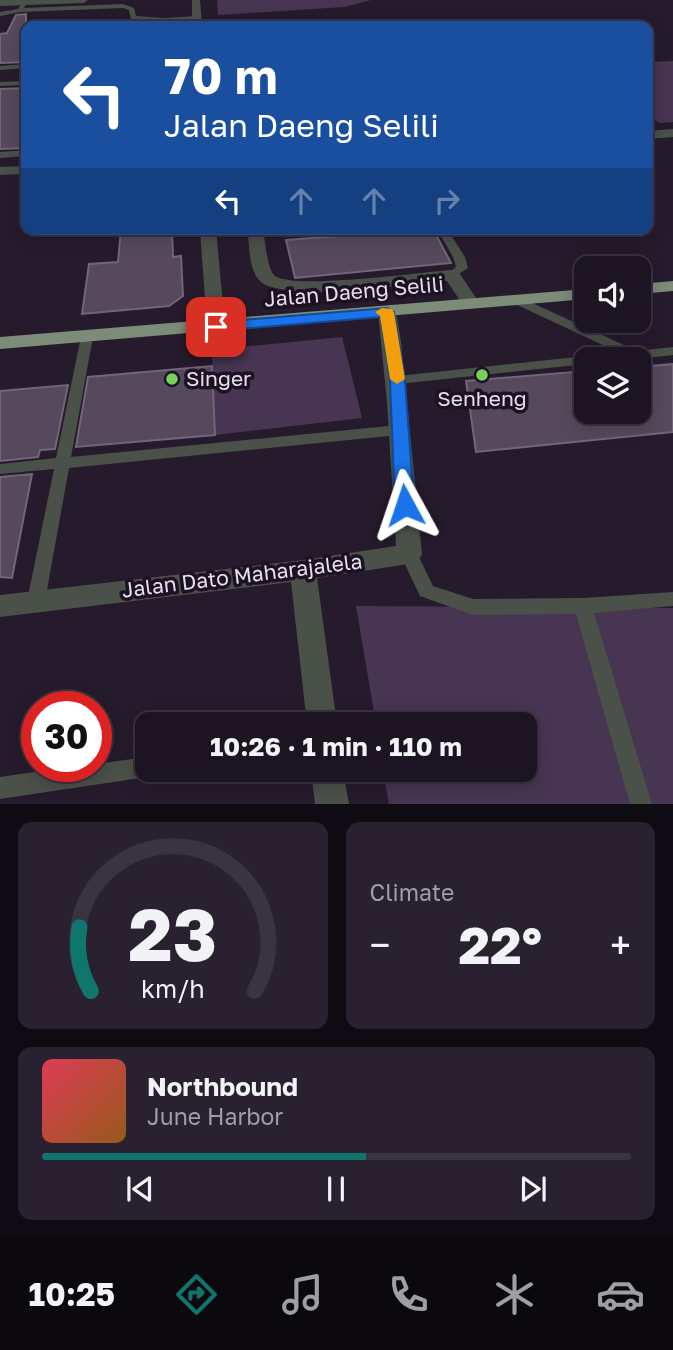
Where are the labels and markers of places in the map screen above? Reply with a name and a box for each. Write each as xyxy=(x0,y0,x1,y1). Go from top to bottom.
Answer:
pin xyxy=(186,297,246,357)
place label: Singer xyxy=(186,365,251,391)
marker: Senheng xyxy=(474,367,490,383)
marker: Singer xyxy=(164,371,180,387)
place label: Senheng xyxy=(437,385,527,411)

